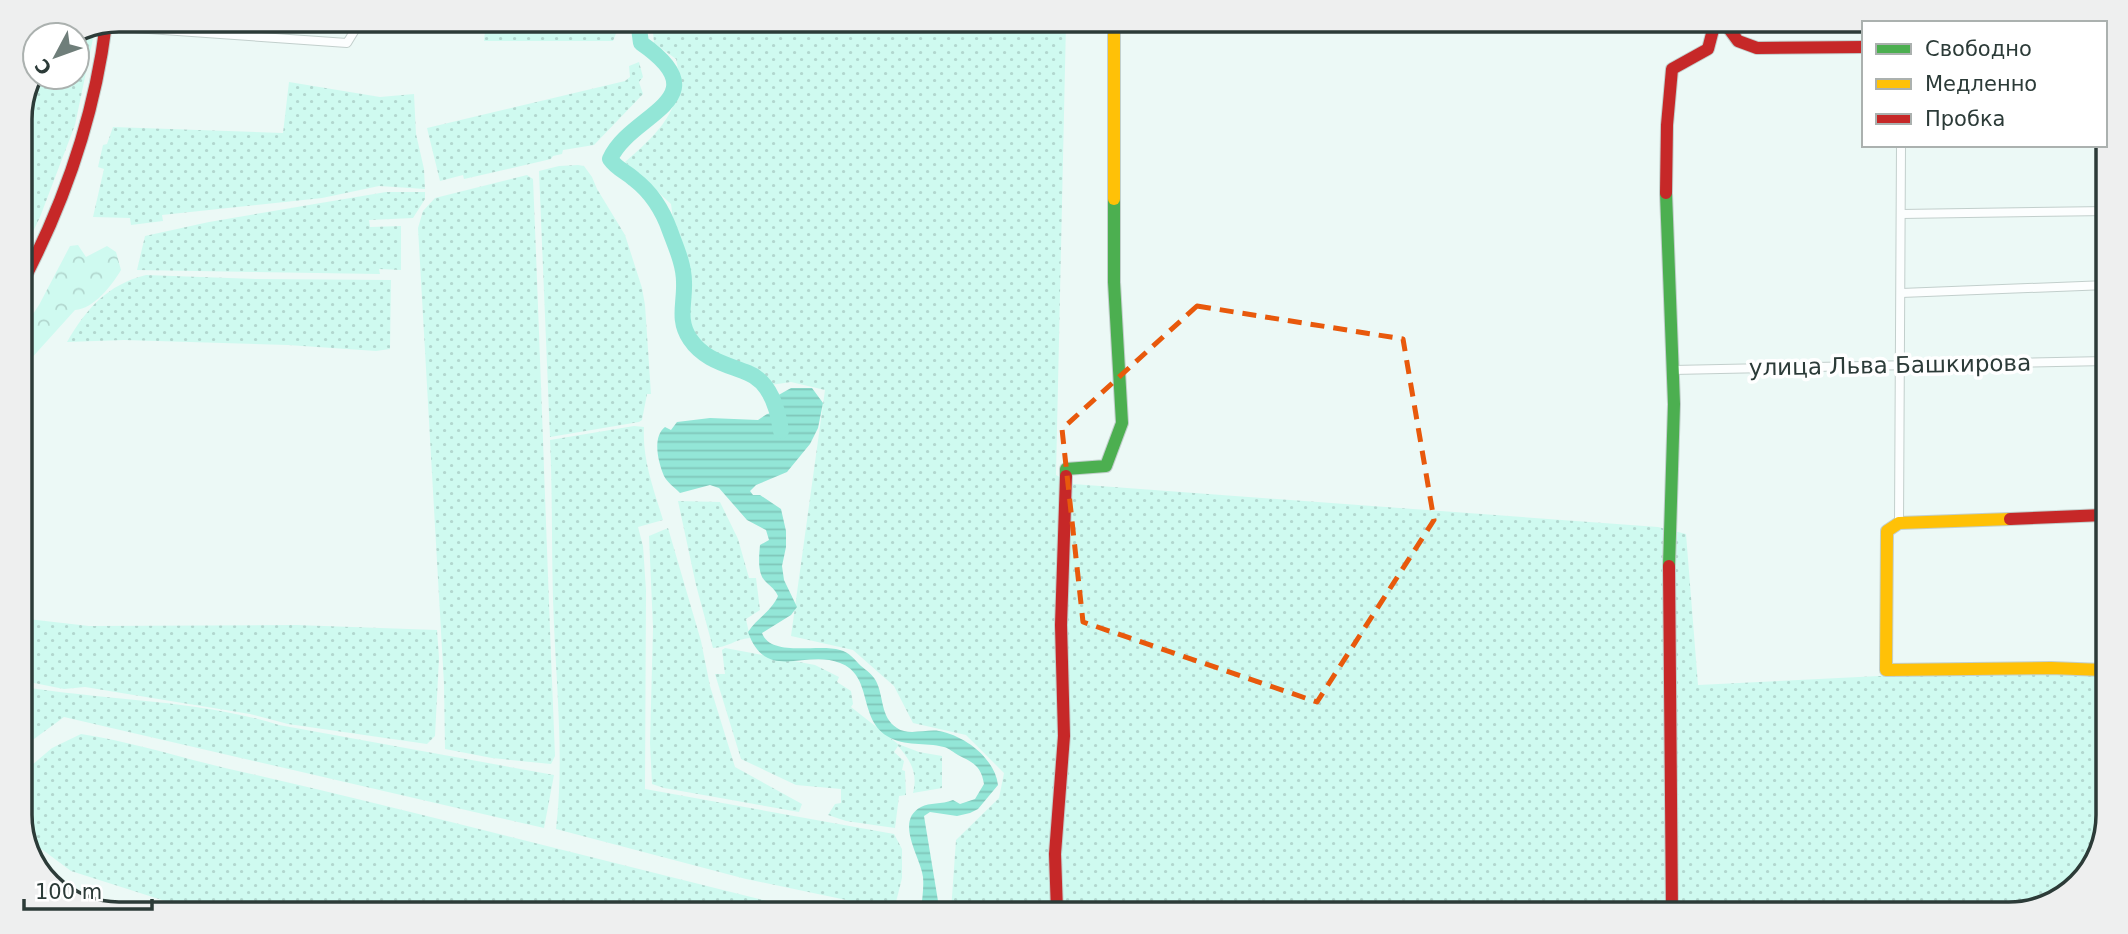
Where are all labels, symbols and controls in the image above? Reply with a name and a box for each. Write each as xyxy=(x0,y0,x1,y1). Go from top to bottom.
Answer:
north arrow xyxy=(21,21,91,91)
legend xyxy=(1862,21,2107,147)
text: Свободно xyxy=(1925,37,2032,61)
text: С xyxy=(30,55,56,80)
text: Медленно xyxy=(1925,72,2037,96)
text: Пробка xyxy=(1925,107,2005,131)
street label: улица Льва Башкирова xyxy=(1749,350,2031,380)
scale bar xyxy=(24,867,152,911)
text: 100 m xyxy=(35,880,102,904)

